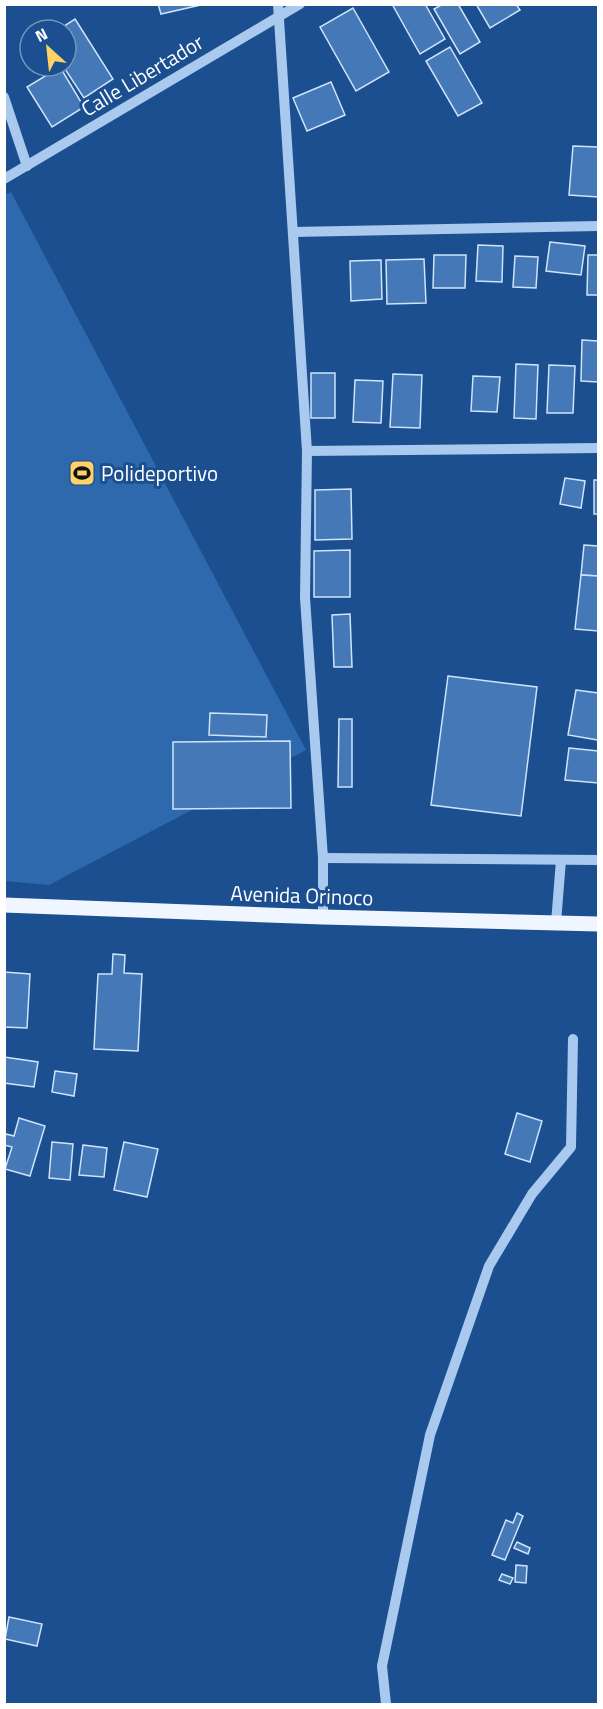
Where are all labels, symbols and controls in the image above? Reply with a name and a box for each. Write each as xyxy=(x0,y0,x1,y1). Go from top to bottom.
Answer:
north arrow xyxy=(18,18,78,78)
text: N xyxy=(31,21,52,48)
street label: Calle Libertador xyxy=(75,26,209,124)
place label: Polideportivo xyxy=(101,457,218,489)
sports icon: Polideportivo xyxy=(67,458,97,488)
street label: Avenida Orinoco xyxy=(230,877,374,913)

